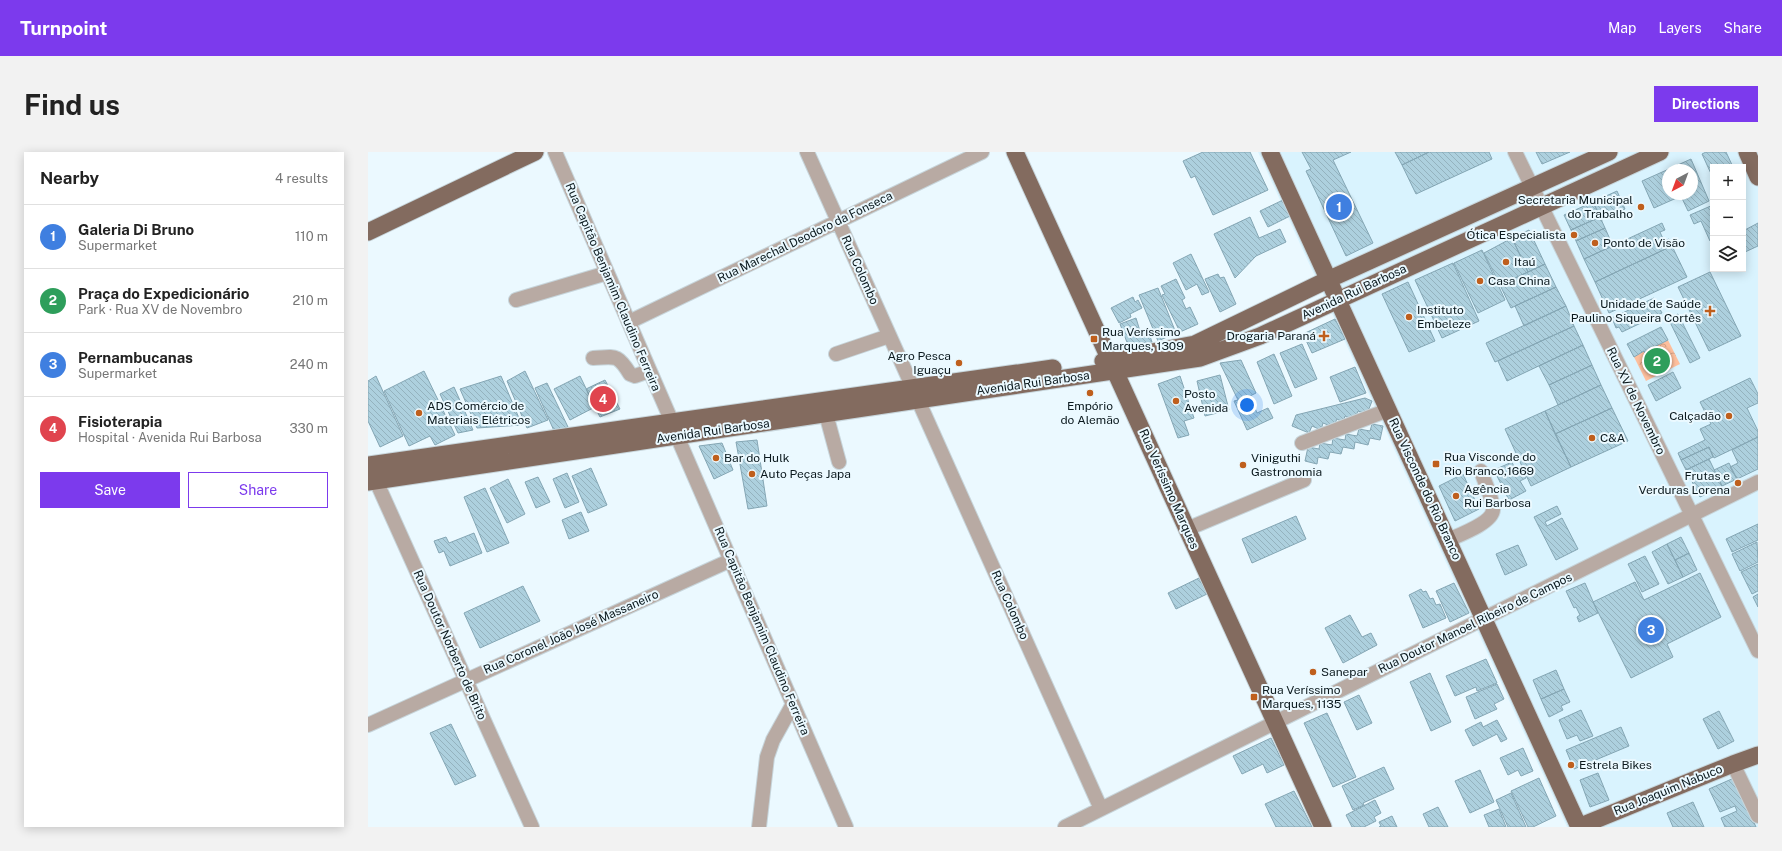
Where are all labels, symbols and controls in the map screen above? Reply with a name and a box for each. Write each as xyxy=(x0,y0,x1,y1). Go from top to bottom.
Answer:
text: Turnpoint xyxy=(20,17,107,39)
text: Map xyxy=(1608,20,1636,36)
text: Layers xyxy=(1658,20,1702,36)
text: Share xyxy=(1724,20,1762,36)
button: Directions xyxy=(1654,86,1758,122)
text: Find us xyxy=(24,88,120,121)
north arrow xyxy=(1662,164,1698,200)
map controls xyxy=(1710,164,1746,272)
button: + xyxy=(1710,164,1746,200)
text: Nearby xyxy=(40,168,99,188)
text: 4 results xyxy=(275,171,328,186)
street label: Rua Capitão Benjamim Claudino Ferreira xyxy=(563,181,663,393)
street label: Rua Marechal Deodoro da Fonseca xyxy=(715,188,895,286)
pin: 1 xyxy=(1326,192,1352,222)
place label: Secretaria Municipal do Trabalho xyxy=(1518,193,1633,221)
button: − xyxy=(1710,200,1746,236)
marker: Secretaria Municipal do Trabalho xyxy=(1636,202,1646,212)
text: Galeria Di Bruno xyxy=(78,221,194,238)
place label: Ótica Especialista xyxy=(1466,228,1566,242)
text: 1 xyxy=(50,229,56,244)
text: 110 m xyxy=(295,229,328,244)
marker: Ótica Especialista xyxy=(1569,230,1579,240)
street label: Rua Colombo xyxy=(839,233,882,307)
place label: Ponto de Visão xyxy=(1603,236,1685,250)
button: layers xyxy=(1710,236,1746,272)
text: Supermarket xyxy=(78,238,157,253)
marker: Ponto de Visão xyxy=(1590,238,1600,248)
place label: Itaú xyxy=(1514,255,1536,269)
marker: Itaú xyxy=(1501,257,1511,267)
street label: Avenida Rui Barbosa xyxy=(1299,262,1409,322)
place label: Casa China xyxy=(1488,274,1550,288)
marker: Casa China xyxy=(1475,276,1485,286)
text: Praça do Expedicionário xyxy=(78,285,250,302)
text: 2 xyxy=(49,293,57,308)
text: 210 m xyxy=(293,293,328,308)
place label: Unidade de Saúde Paulino Siqueira Cortês xyxy=(1571,297,1701,325)
text: Park · Rua XV de Novembro xyxy=(78,302,242,317)
place label: Instituto Embeleze xyxy=(1417,303,1471,331)
marker: Unidade de Saúde Paulino Siqueira Cortês xyxy=(1704,305,1716,317)
marker: Instituto Embeleze xyxy=(1404,312,1414,322)
place label: Rua Veríssimo Marques, 1309 xyxy=(1102,325,1184,353)
place label: Drogaria Paraná xyxy=(1226,329,1316,343)
marker: Drogaria Paraná xyxy=(1319,331,1329,341)
marker: Rua Veríssimo Marques, 1309 xyxy=(1089,334,1099,344)
street label: Rua XV de Novembro xyxy=(1604,345,1668,457)
pin: 2 xyxy=(1644,346,1670,376)
text: Pernambucanas xyxy=(78,349,193,366)
place label: Agro Pesca Iguaçu xyxy=(888,349,951,377)
text: 3 xyxy=(49,357,57,372)
text: 240 m xyxy=(290,357,328,372)
marker: Agro Pesca Iguaçu xyxy=(954,358,964,368)
text: Supermarket xyxy=(78,366,157,381)
street label: Avenida Rui Barbosa xyxy=(976,368,1090,398)
pin: 4 xyxy=(590,384,616,414)
place label: Posto Avenida xyxy=(1184,387,1228,415)
marker: Empório do Alemão xyxy=(1085,388,1095,398)
your location xyxy=(1237,395,1257,415)
marker: Posto Avenida xyxy=(1171,396,1181,406)
place label: ADS Comércio de Materiais Elétricos xyxy=(427,399,530,427)
place label: Empório do Alemão xyxy=(1060,399,1120,427)
marker: ADS Comércio de Materiais Elétricos xyxy=(414,408,424,418)
place label: Calçadão xyxy=(1669,409,1721,423)
marker: Calçadão xyxy=(1724,411,1734,421)
text: Fisioterapia xyxy=(78,413,162,430)
street label: Avenida Rui Barbosa xyxy=(656,416,770,446)
street label: Rua Visconde do Rio Branco xyxy=(1386,416,1464,562)
text: 4 xyxy=(49,421,57,436)
text: 330 m xyxy=(289,421,328,436)
street label: Rua Veríssimo Marques xyxy=(1136,427,1202,551)
text: Hospital · Avenida Rui Barbosa xyxy=(78,430,262,445)
place label: C&A xyxy=(1600,431,1626,445)
marker: C&A xyxy=(1587,433,1597,443)
place label: Rua Visconde do Rio Branco,1669 xyxy=(1444,450,1536,478)
place label: Bar do Hulk xyxy=(724,451,790,465)
place label: Viniguthi Gastronomia xyxy=(1251,451,1322,479)
marker: Bar do Hulk xyxy=(711,453,721,463)
marker: Rua Visconde do Rio Branco,1669 xyxy=(1431,459,1441,469)
marker: Viniguthi Gastronomia xyxy=(1238,460,1248,470)
place label: Auto Peças Japa xyxy=(760,467,851,481)
marker: Auto Peças Japa xyxy=(747,469,757,479)
place label: Frutas e Verduras Lorena xyxy=(1638,469,1730,497)
button: Save xyxy=(40,472,180,508)
button: Share xyxy=(188,472,328,508)
marker: Frutas e Verduras Lorena xyxy=(1733,478,1743,488)
place label: Agência Rui Barbosa xyxy=(1464,482,1531,510)
marker: Agência Rui Barbosa xyxy=(1451,491,1461,501)
street label: Rua Capitão Benjamim Claudino Ferreira xyxy=(712,525,812,737)
street label: Rua Doutor Norberto de Brito xyxy=(411,568,489,722)
street label: Rua Colombo xyxy=(989,568,1032,642)
street label: Rua Doutor Manoel Ribeiro de Campos xyxy=(1376,570,1574,676)
street label: Rua Coronel João José Massaneiro xyxy=(481,587,661,677)
pin: 3 xyxy=(1638,615,1664,645)
place label: Sanepar xyxy=(1321,665,1368,679)
marker: Sanepar xyxy=(1308,667,1318,677)
place label: Rua Veríssimo Marques, 1135 xyxy=(1262,683,1342,711)
marker: Rua Veríssimo Marques, 1135 xyxy=(1249,692,1259,702)
place label: Estrela Bikes xyxy=(1579,758,1652,772)
marker: Estrela Bikes xyxy=(1566,760,1576,770)
street label: Rua Joaquim Nabuco xyxy=(1612,762,1725,818)

